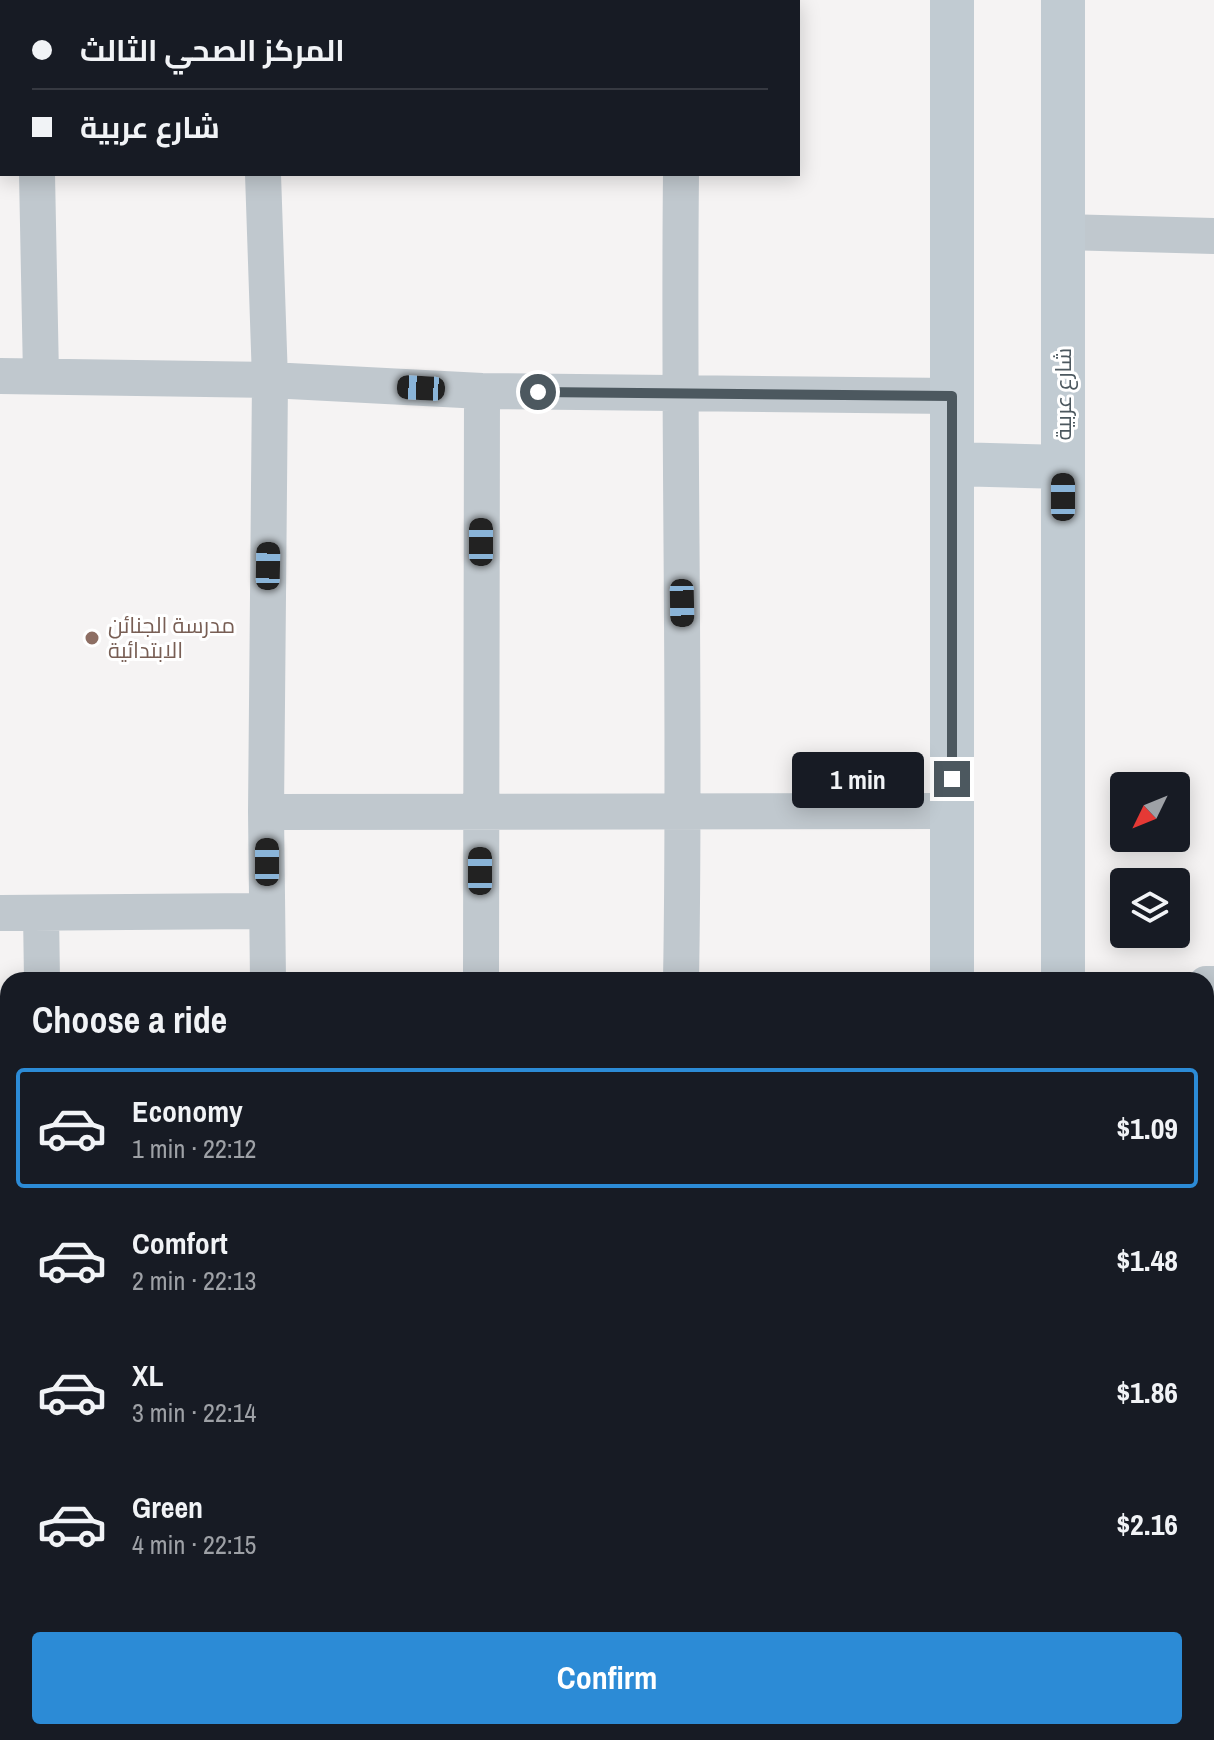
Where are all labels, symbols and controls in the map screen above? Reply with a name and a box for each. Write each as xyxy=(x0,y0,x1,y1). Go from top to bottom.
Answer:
text: المركز الصحي الثالث xyxy=(80,30,345,70)
text: شارع عربية xyxy=(80,107,220,147)
street label: شارع عربية xyxy=(1048,348,1078,440)
route start xyxy=(520,374,556,410)
car xyxy=(396,375,446,401)
car xyxy=(1051,473,1075,521)
car xyxy=(469,518,493,566)
car xyxy=(256,542,280,590)
car xyxy=(670,579,694,627)
place label: مدرسة الجنائن الابتدائية xyxy=(108,610,235,665)
marker: مدرسة الجنائن الابتدائية xyxy=(83,629,101,647)
callout: 1 min xyxy=(792,751,924,807)
route end xyxy=(934,761,970,797)
text: 1 min xyxy=(830,762,886,797)
north arrow xyxy=(1110,772,1190,852)
map controls xyxy=(1110,772,1190,948)
car xyxy=(255,838,279,886)
car xyxy=(468,847,492,895)
button: layers xyxy=(1110,868,1190,948)
text: Choose a ride xyxy=(32,996,227,1044)
text: Economy xyxy=(132,1091,243,1131)
icon: car xyxy=(36,1092,108,1164)
text: $1.09 xyxy=(1116,1108,1178,1148)
text: 1 min · 22:12 xyxy=(132,1131,256,1166)
text: Comfort xyxy=(132,1223,228,1263)
icon: car xyxy=(36,1224,108,1296)
text: $1.48 xyxy=(1116,1240,1178,1280)
text: 2 min · 22:13 xyxy=(132,1263,256,1298)
text: XL xyxy=(132,1355,163,1395)
icon: car xyxy=(36,1356,108,1428)
text: $1.86 xyxy=(1116,1372,1178,1412)
text: 3 min · 22:14 xyxy=(132,1395,256,1430)
text: Green xyxy=(132,1487,203,1527)
icon: car xyxy=(36,1488,108,1560)
text: $2.16 xyxy=(1116,1504,1178,1544)
text: 4 min · 22:15 xyxy=(132,1527,256,1562)
button: Confirm xyxy=(32,1632,1182,1724)

